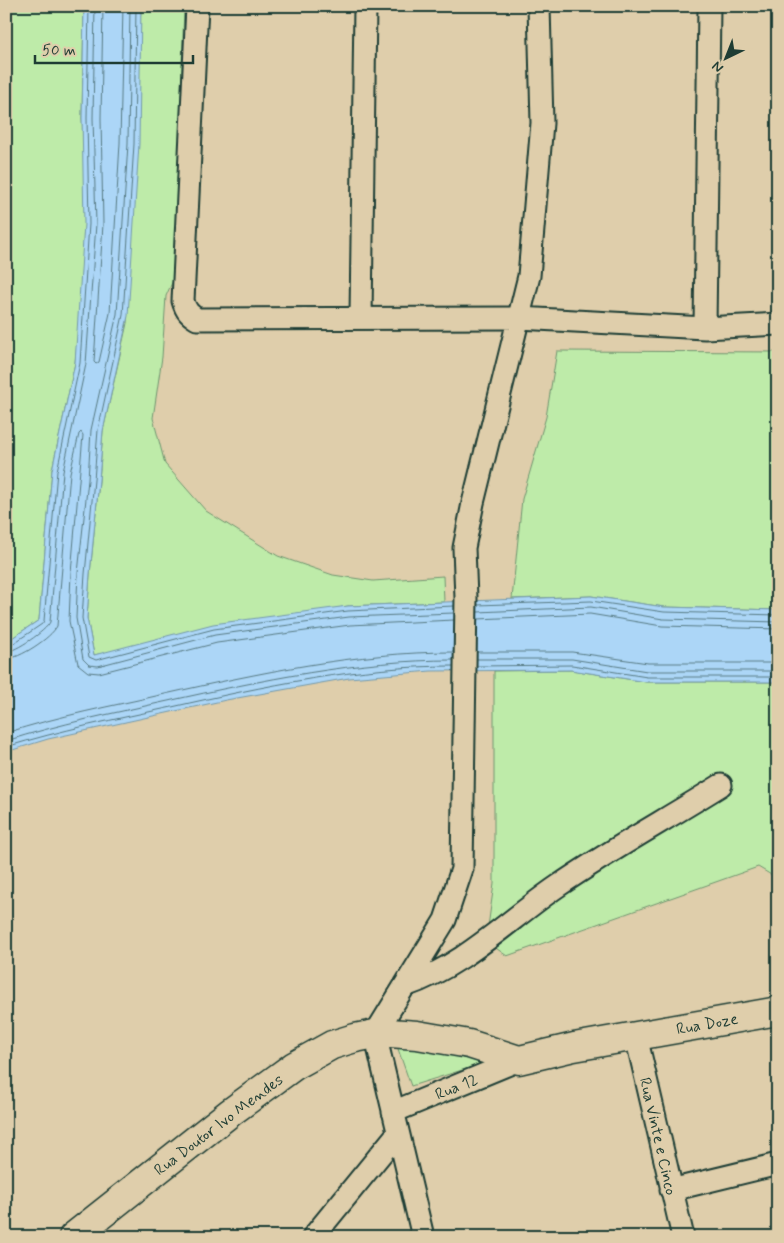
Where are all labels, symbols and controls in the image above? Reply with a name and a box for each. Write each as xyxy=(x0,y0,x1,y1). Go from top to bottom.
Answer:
scale bar xyxy=(35,32,192,64)
north arrow xyxy=(702,32,752,82)
text: 50 m xyxy=(42,41,76,61)
text: N xyxy=(708,57,727,77)
street label: Rua Doze xyxy=(675,1009,740,1040)
street label: Rua 12 xyxy=(432,1069,481,1105)
street label: Rua Doutor Ivo Mendes xyxy=(150,1070,288,1181)
street label: Rua Vinte e Cinco xyxy=(634,1075,681,1197)

